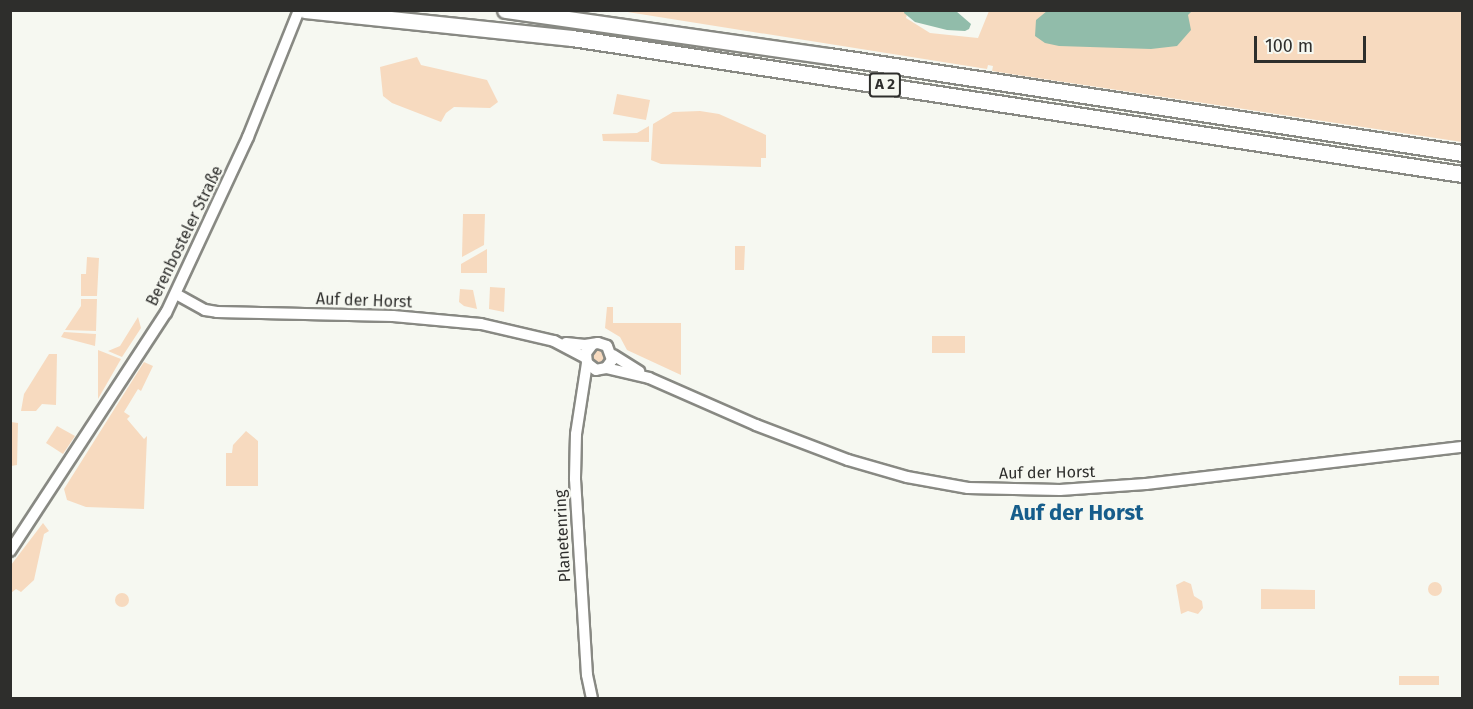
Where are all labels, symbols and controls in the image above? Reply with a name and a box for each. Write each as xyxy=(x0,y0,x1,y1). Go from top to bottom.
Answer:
scale bar xyxy=(1257,24,1370,62)
text: 100 m xyxy=(1265,35,1313,57)
road number: A 2 xyxy=(868,73,902,97)
street label: Berenbosteler Straße xyxy=(143,163,227,309)
street label: Auf der Horst xyxy=(316,290,412,312)
street label: Auf der Horst xyxy=(999,463,1095,483)
street label: Planetenring xyxy=(551,489,575,583)
district label: Auf der Horst xyxy=(1010,500,1144,526)

